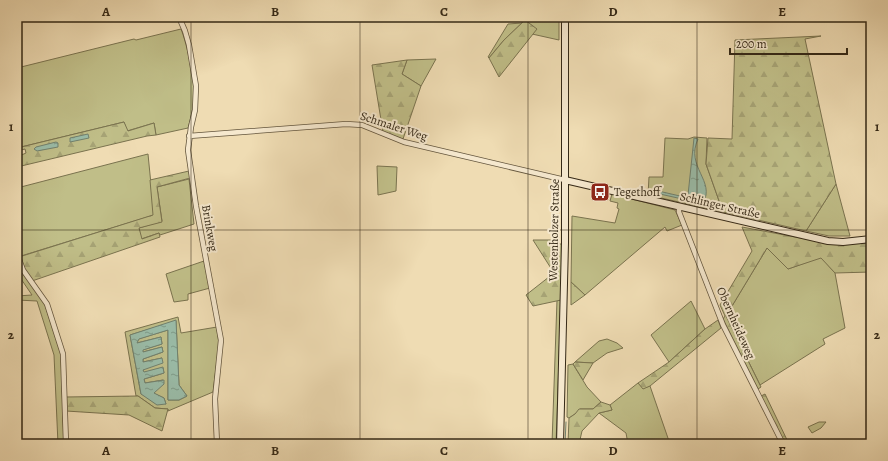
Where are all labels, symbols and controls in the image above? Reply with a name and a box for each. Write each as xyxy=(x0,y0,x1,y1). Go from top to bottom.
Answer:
text: A xyxy=(101,3,111,20)
text: B xyxy=(271,3,279,20)
text: C xyxy=(440,3,448,20)
text: D xyxy=(608,3,618,20)
text: E xyxy=(778,3,786,20)
scale bar xyxy=(730,30,847,56)
text: 200 m xyxy=(736,36,767,52)
street label: Schmaler Weg xyxy=(358,108,430,144)
text: 1 xyxy=(9,118,14,135)
text: 1 xyxy=(875,118,880,135)
street label: Westenholzer Straße xyxy=(545,179,563,282)
bus stop icon: Tegethoff xyxy=(589,181,611,203)
place label: Tegethoff xyxy=(614,184,662,200)
street label: Schlinger Straße xyxy=(678,188,762,222)
street label: Brinkweg xyxy=(198,203,222,253)
street label: Obernheideweg xyxy=(713,284,759,362)
text: 2 xyxy=(8,326,15,343)
text: 2 xyxy=(874,326,881,343)
text: A xyxy=(101,442,111,459)
text: B xyxy=(271,442,279,459)
text: C xyxy=(440,442,448,459)
text: D xyxy=(608,442,618,459)
text: E xyxy=(778,442,786,459)

